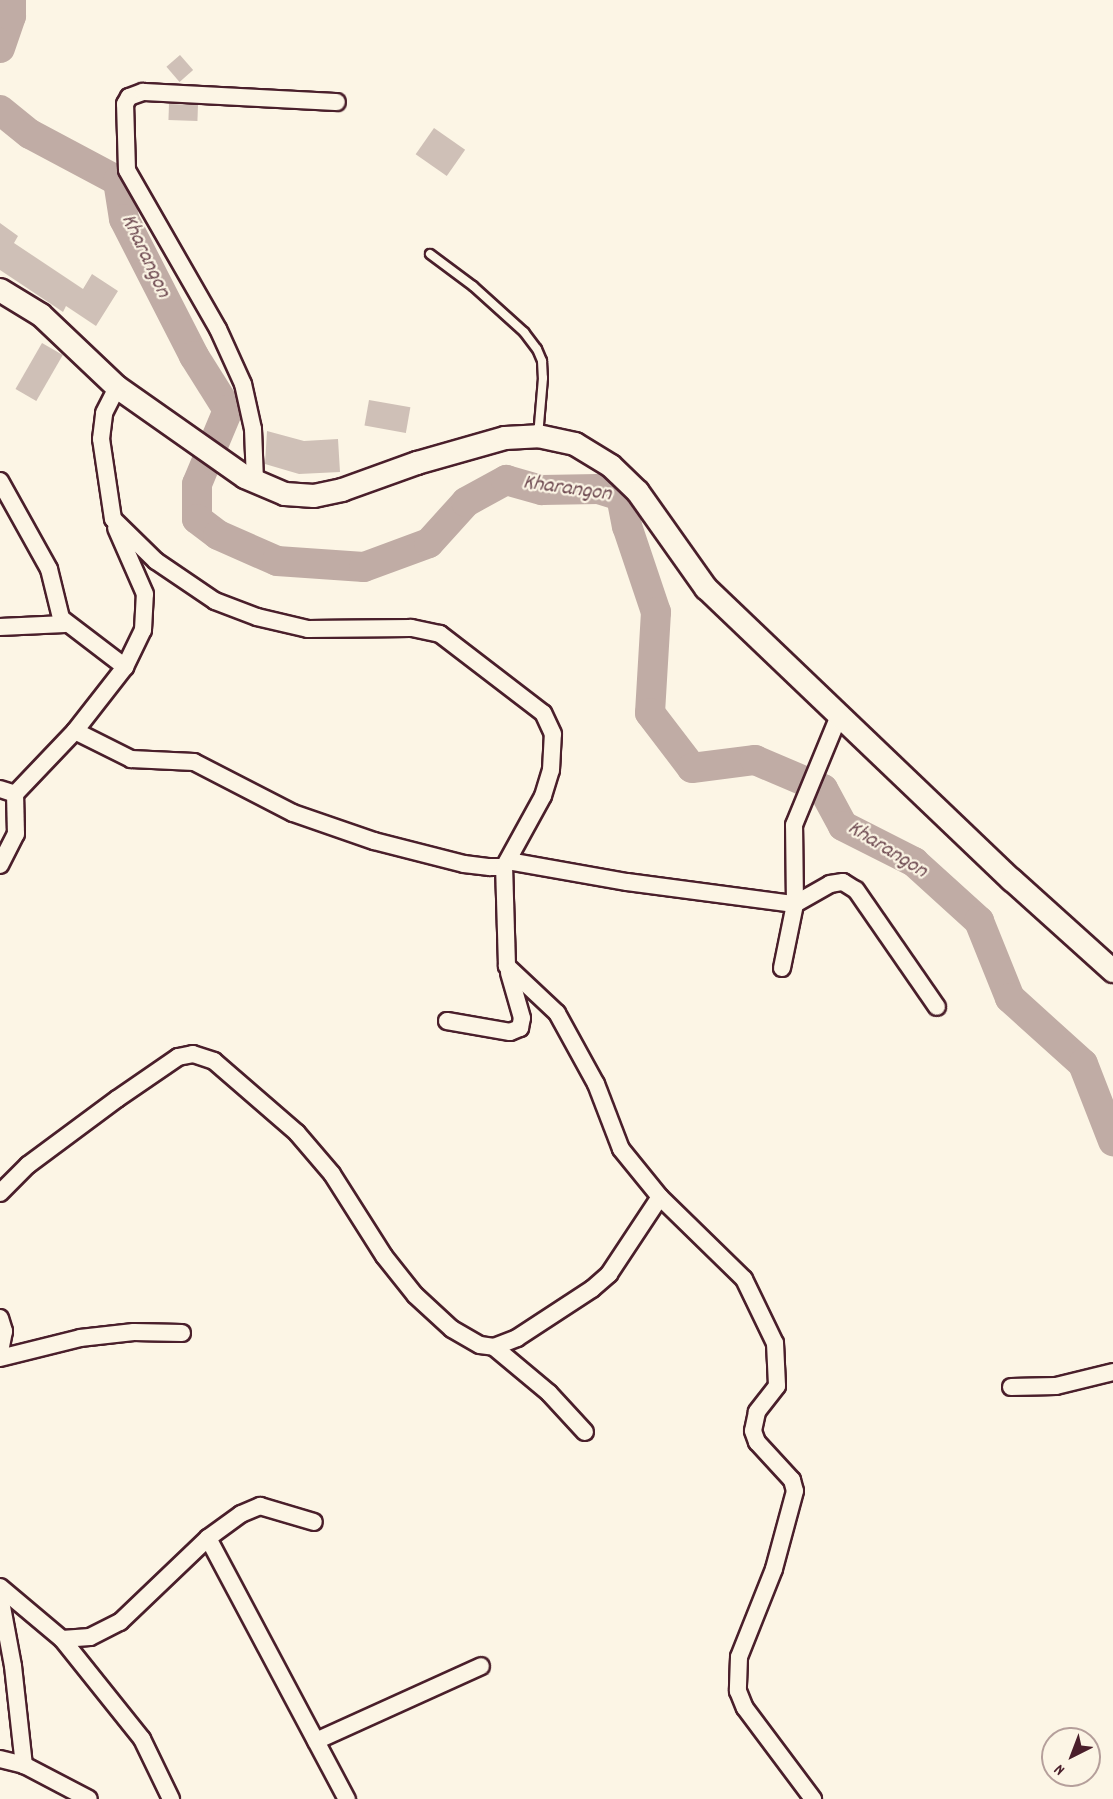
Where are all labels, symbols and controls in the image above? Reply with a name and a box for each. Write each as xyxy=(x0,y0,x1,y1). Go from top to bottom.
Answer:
water label: Kharangon xyxy=(114,210,176,302)
water label: Kharangon xyxy=(521,470,613,508)
water label: Kharangon xyxy=(842,815,932,885)
north arrow xyxy=(1041,1727,1101,1787)
text: N xyxy=(1049,1758,1071,1780)

